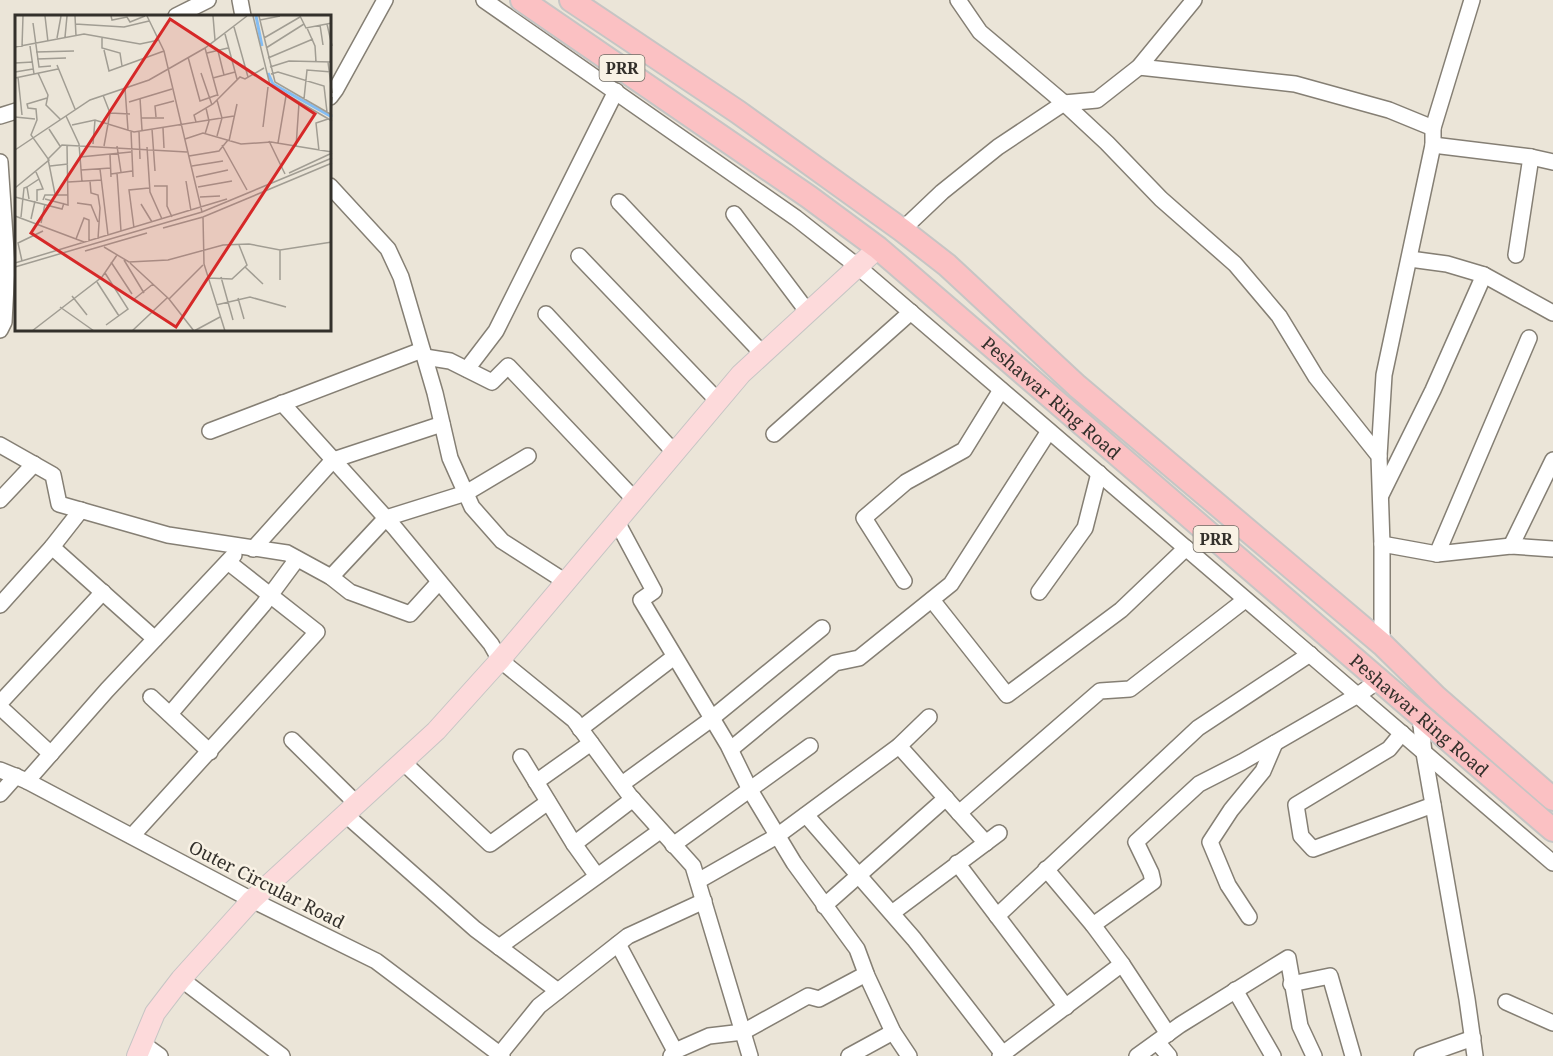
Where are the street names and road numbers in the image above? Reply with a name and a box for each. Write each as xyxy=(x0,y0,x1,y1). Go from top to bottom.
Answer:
road number: PRR xyxy=(600,55,644,81)
street label: Peshawar Ring Road xyxy=(977,331,1126,464)
road number: PRR xyxy=(1194,526,1238,552)
street label: Peshawar Ring Road xyxy=(1345,648,1494,782)
street label: Outer Circular Road xyxy=(185,834,349,934)

